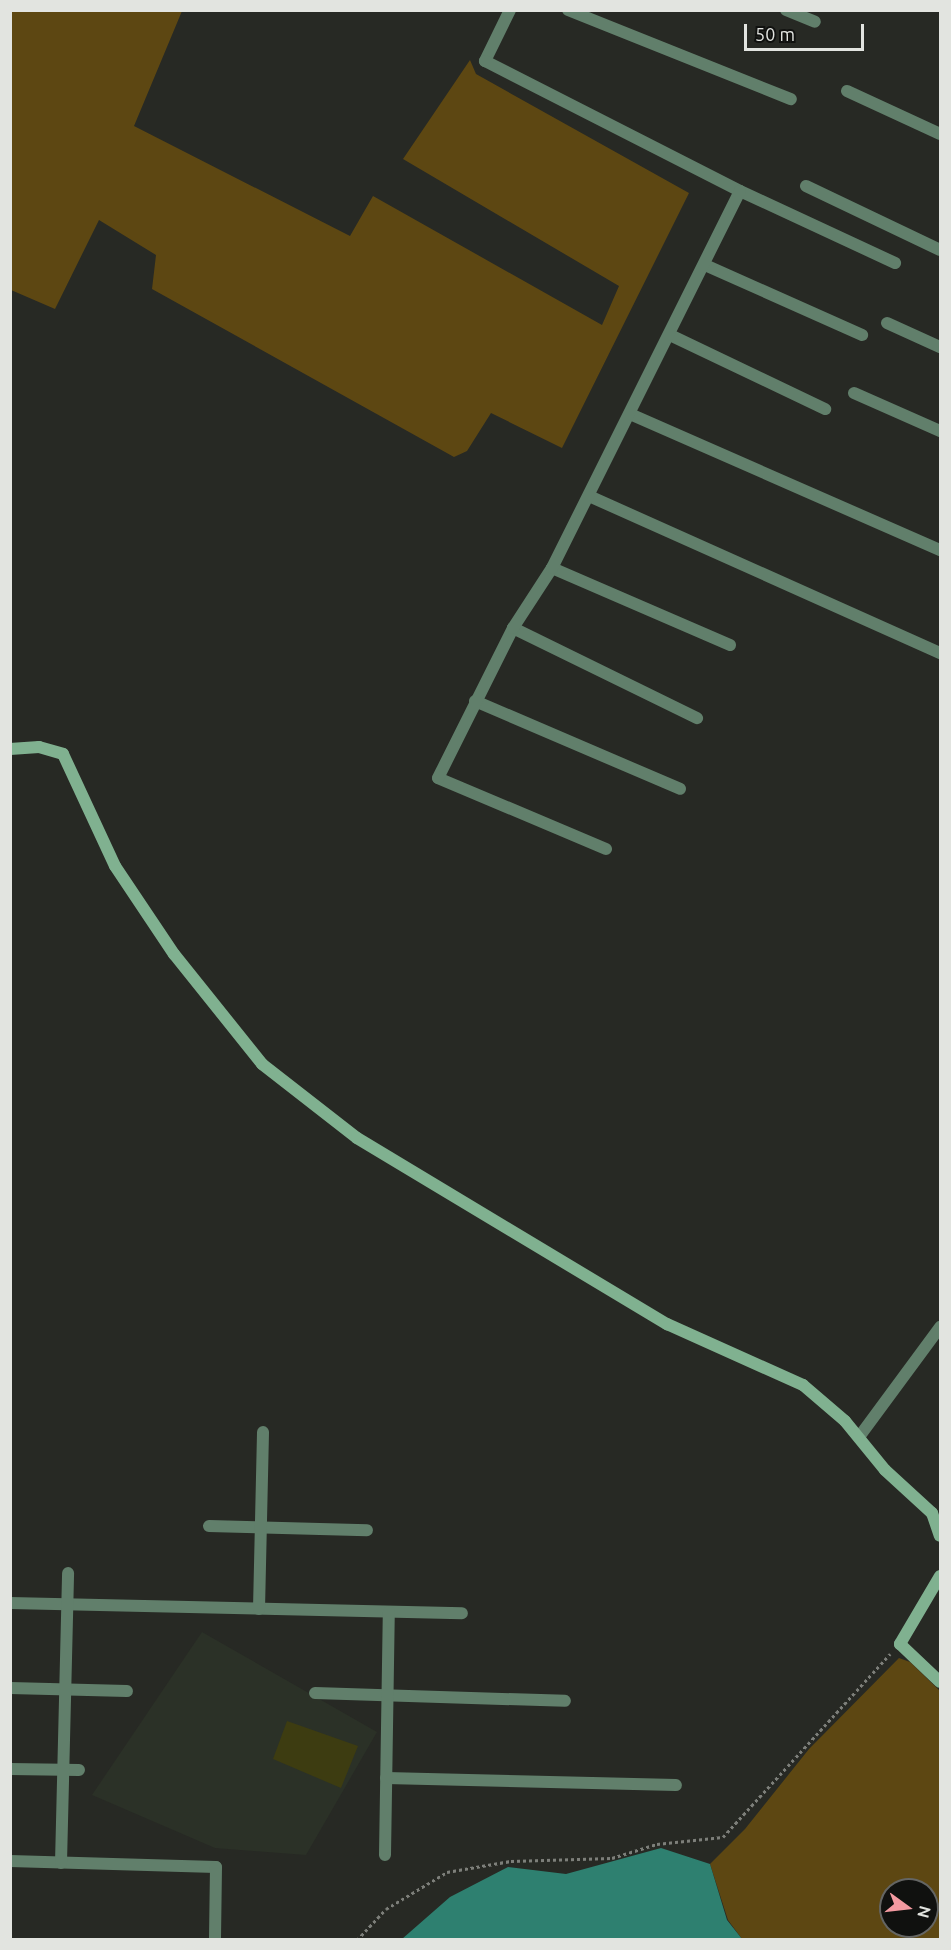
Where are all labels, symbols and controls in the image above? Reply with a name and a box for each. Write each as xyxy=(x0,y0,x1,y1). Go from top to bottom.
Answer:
scale bar xyxy=(747,12,867,50)
text: 50 m xyxy=(755,24,795,44)
north arrow xyxy=(879,1878,939,1938)
text: N xyxy=(914,1904,935,1920)

